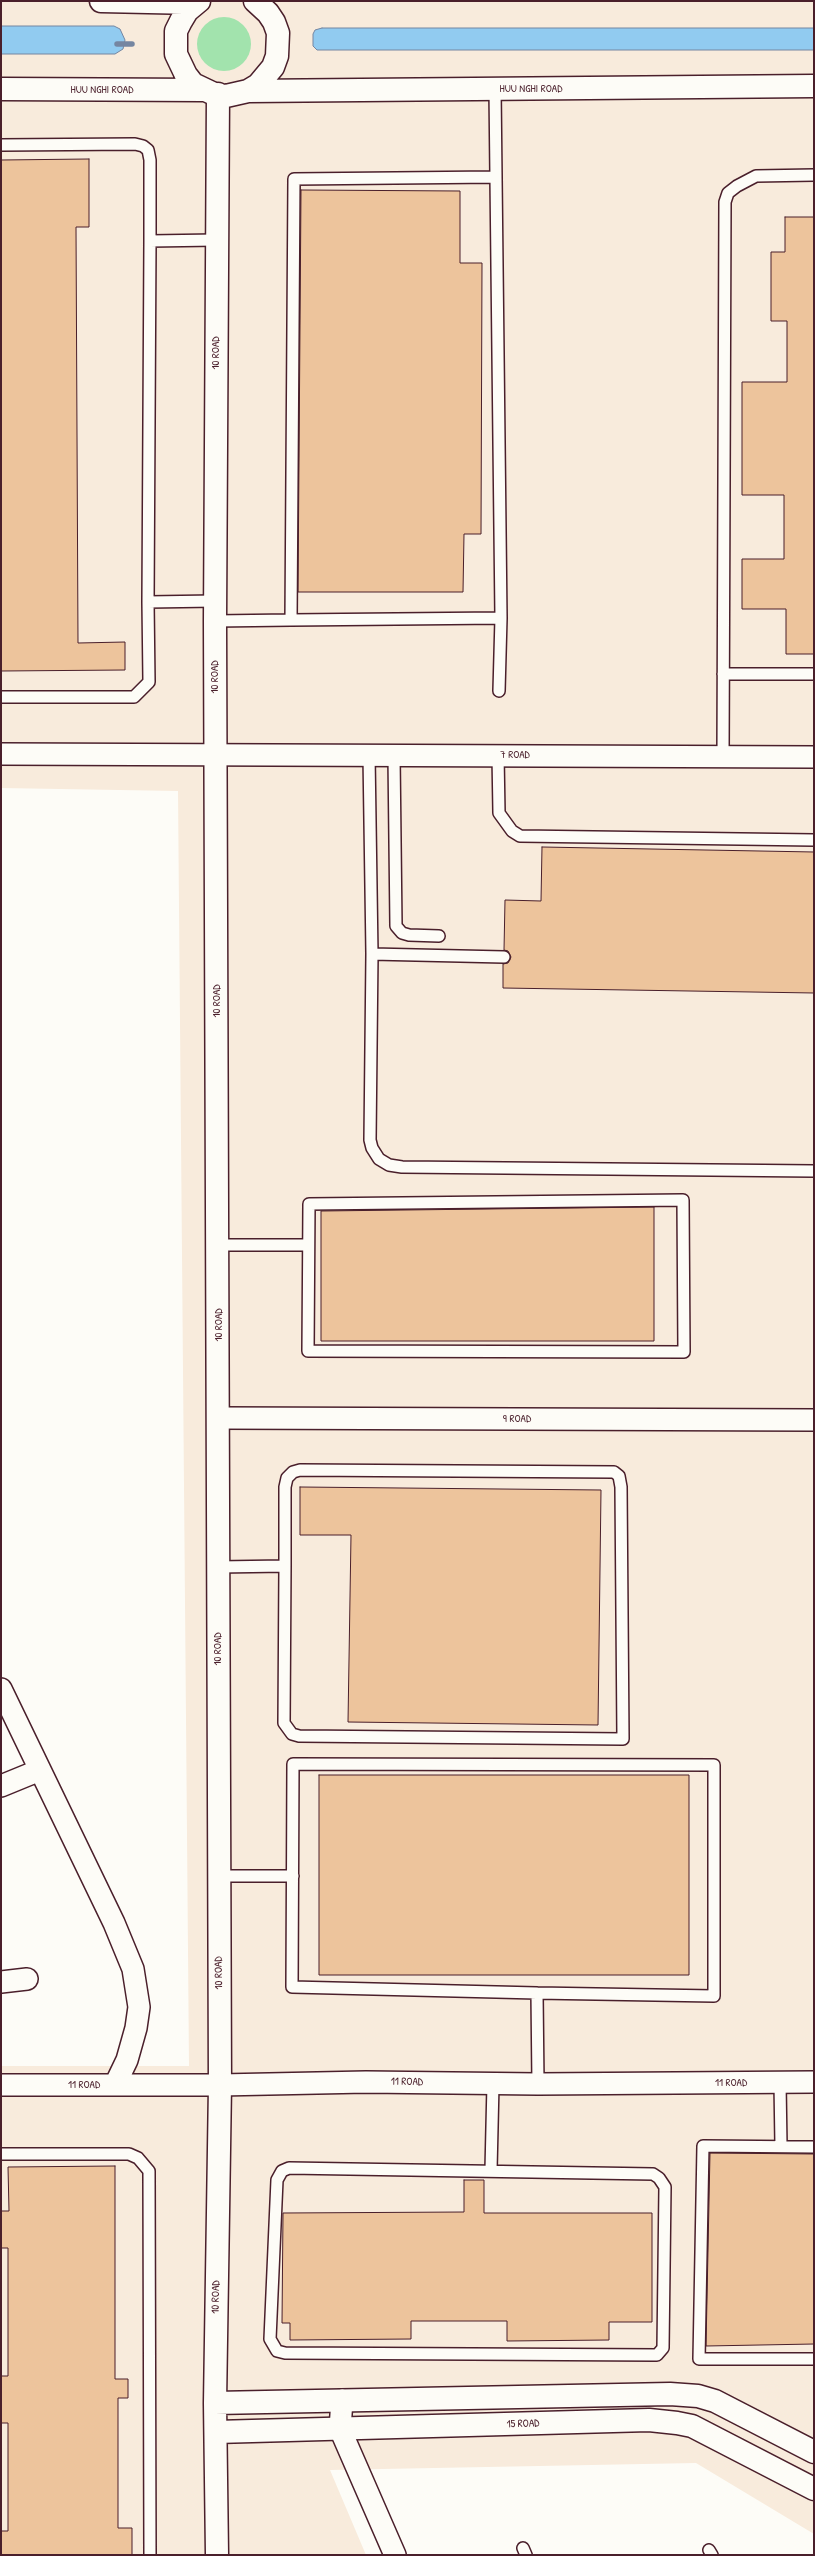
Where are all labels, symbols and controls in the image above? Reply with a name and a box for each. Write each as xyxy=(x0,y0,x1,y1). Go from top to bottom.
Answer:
street label: HUU NGHI ROAD xyxy=(500,82,562,96)
street label: HUU NGHI ROAD xyxy=(71,83,133,97)
street label: 10 ROAD xyxy=(209,336,223,370)
street label: 10 ROAD xyxy=(208,660,222,694)
street label: 7 ROAD xyxy=(500,748,530,762)
street label: 10 ROAD xyxy=(210,984,224,1018)
street label: 10 ROAD xyxy=(212,1308,226,1342)
street label: 9 ROAD xyxy=(503,1412,531,1426)
street label: 10 ROAD xyxy=(211,1632,225,1666)
street label: 10 ROAD xyxy=(212,1956,226,1990)
street label: 11 ROAD xyxy=(391,2075,423,2089)
street label: 11 ROAD xyxy=(715,2076,747,2090)
street label: 11 ROAD xyxy=(68,2078,100,2092)
street label: 10 ROAD xyxy=(209,2280,223,2314)
street label: 15 ROAD xyxy=(506,2417,540,2431)

